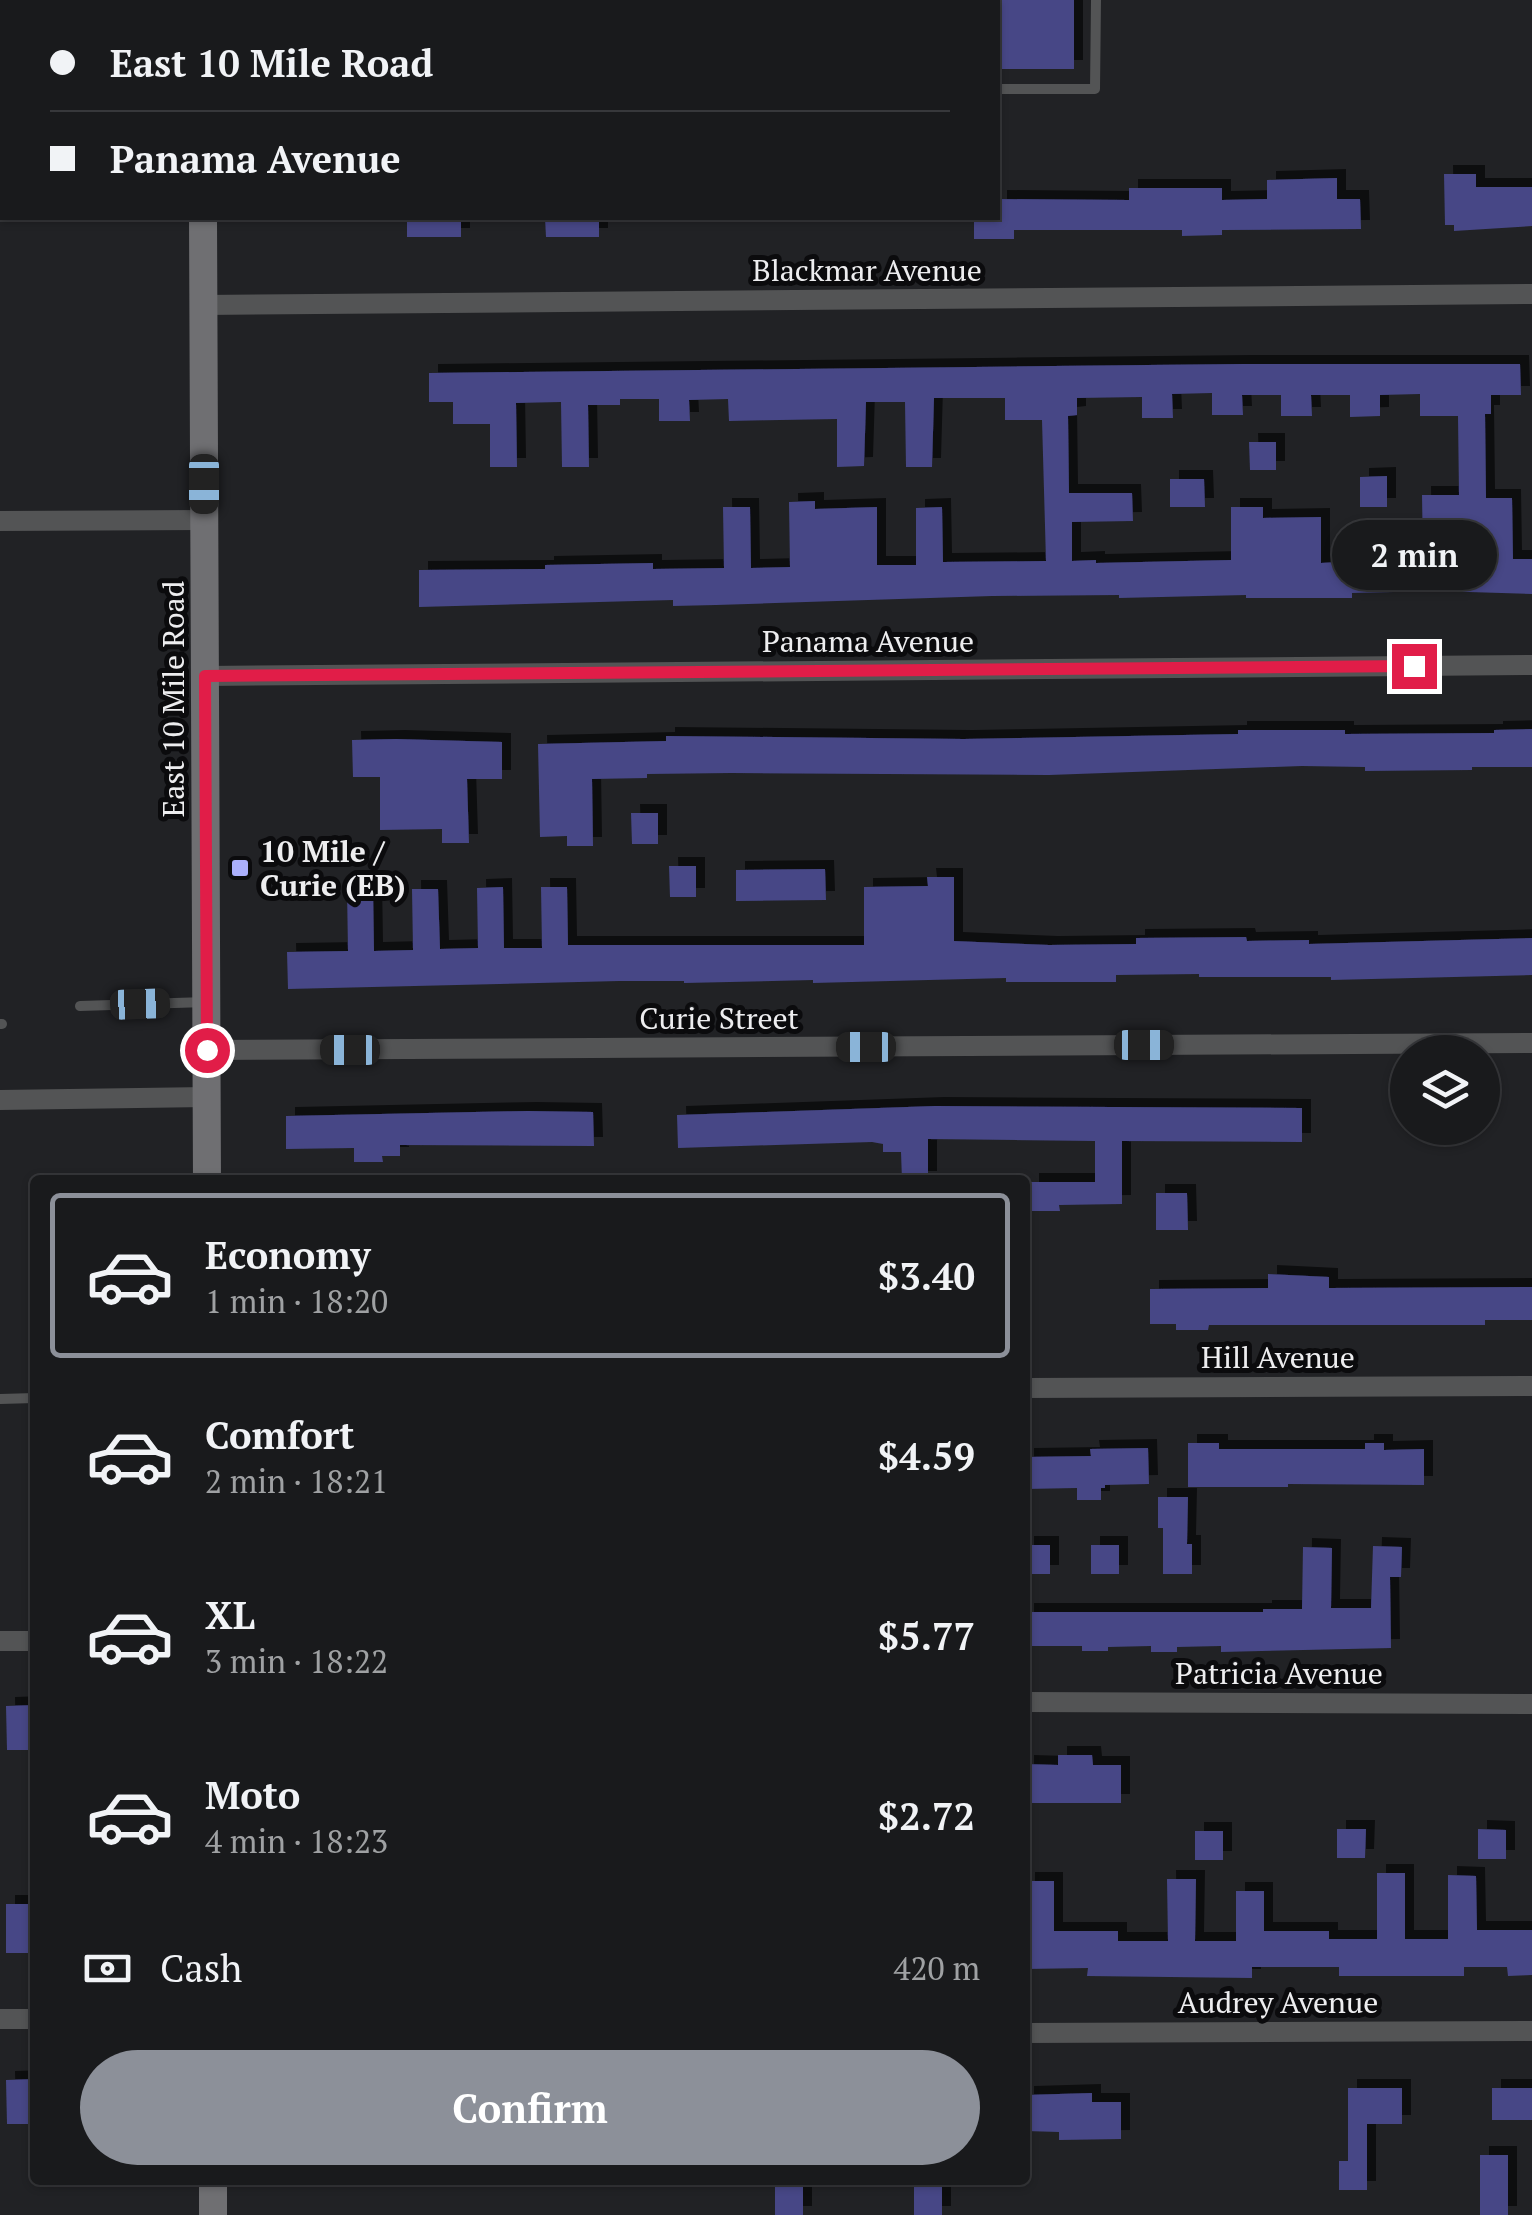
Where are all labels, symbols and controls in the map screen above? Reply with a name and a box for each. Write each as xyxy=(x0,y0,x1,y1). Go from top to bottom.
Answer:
text: East 10 Mile Road xyxy=(110,38,433,88)
text: Panama Avenue xyxy=(110,134,401,184)
street label: Blackmar Avenue xyxy=(752,250,982,290)
car xyxy=(189,454,219,514)
callout: 2 min xyxy=(1332,521,1496,591)
text: 2 min xyxy=(1371,534,1458,576)
street label: East 10 Mile Road xyxy=(153,581,193,817)
street label: Panama Avenue xyxy=(762,621,974,661)
route end xyxy=(1392,644,1437,689)
place label: 10 Mile / Curie (EB) xyxy=(260,831,405,905)
marker: 10 Mile / Curie (EB) xyxy=(229,857,251,879)
car xyxy=(109,988,171,1020)
street label: Curie Street xyxy=(639,998,799,1038)
route start xyxy=(185,1028,230,1073)
car xyxy=(1114,1030,1174,1060)
car xyxy=(836,1032,896,1062)
car xyxy=(320,1035,380,1065)
map controls xyxy=(1390,1035,1500,1145)
button: layers xyxy=(1390,1035,1500,1145)
text: Economy xyxy=(205,1230,371,1280)
icon: car xyxy=(85,1231,175,1321)
text: $3.40 xyxy=(878,1251,975,1301)
text: 1 min · 18:20 xyxy=(205,1280,388,1322)
street label: Hill Avenue xyxy=(1201,1337,1355,1377)
text: Comfort xyxy=(205,1410,354,1460)
icon: car xyxy=(85,1411,175,1501)
text: $4.59 xyxy=(878,1431,975,1481)
text: 2 min · 18:21 xyxy=(205,1460,388,1502)
text: XL xyxy=(205,1590,255,1640)
icon: car xyxy=(85,1591,175,1681)
text: $5.77 xyxy=(878,1611,975,1661)
text: 3 min · 18:22 xyxy=(205,1640,388,1682)
street label: Patricia Avenue xyxy=(1175,1653,1383,1693)
text: Moto xyxy=(205,1770,300,1820)
icon: car xyxy=(85,1771,175,1861)
text: $2.72 xyxy=(878,1791,975,1841)
text: 4 min · 18:23 xyxy=(205,1820,388,1862)
icon: cash xyxy=(80,1941,135,1996)
text: Cash xyxy=(160,1943,242,1993)
text: 420 m xyxy=(893,1947,980,1989)
street label: Audrey Avenue xyxy=(1178,1982,1378,2022)
button: Confirm xyxy=(80,2050,980,2165)

